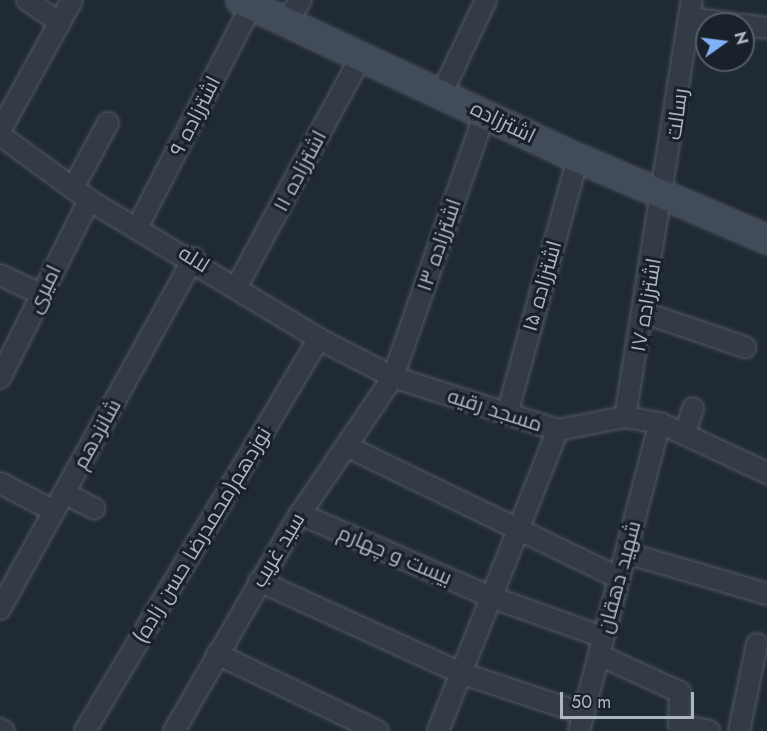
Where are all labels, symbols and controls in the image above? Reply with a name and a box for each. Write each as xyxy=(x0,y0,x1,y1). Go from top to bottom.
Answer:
north arrow xyxy=(695,12,755,72)
text: N xyxy=(728,29,754,47)
street label: اشترزاده ۹ xyxy=(164,72,226,160)
street label: رسالت xyxy=(661,86,693,142)
street label: اشترزاده xyxy=(466,96,540,148)
street label: اشترزاده ۱۱ xyxy=(268,126,332,216)
street label: اشترزاده ۱۳ xyxy=(411,195,467,295)
street label: اشترزاده ۱۵ xyxy=(517,238,567,334)
street label: لاله xyxy=(174,240,214,278)
street label: اشترزاده ۱۷ xyxy=(625,256,667,354)
street label: امیری xyxy=(22,261,66,317)
street label: مسجد رقیه xyxy=(444,383,546,437)
street label: شانزدهم xyxy=(68,395,126,473)
street label: نوزدهم(محمدرضا حسن زاده) xyxy=(127,422,277,648)
street label: سید غریب xyxy=(246,508,310,592)
street label: شهید دهقان xyxy=(592,518,646,636)
street label: بیست و چهارم xyxy=(334,520,456,590)
scale bar xyxy=(563,680,696,718)
text: 50 m xyxy=(571,689,611,715)

